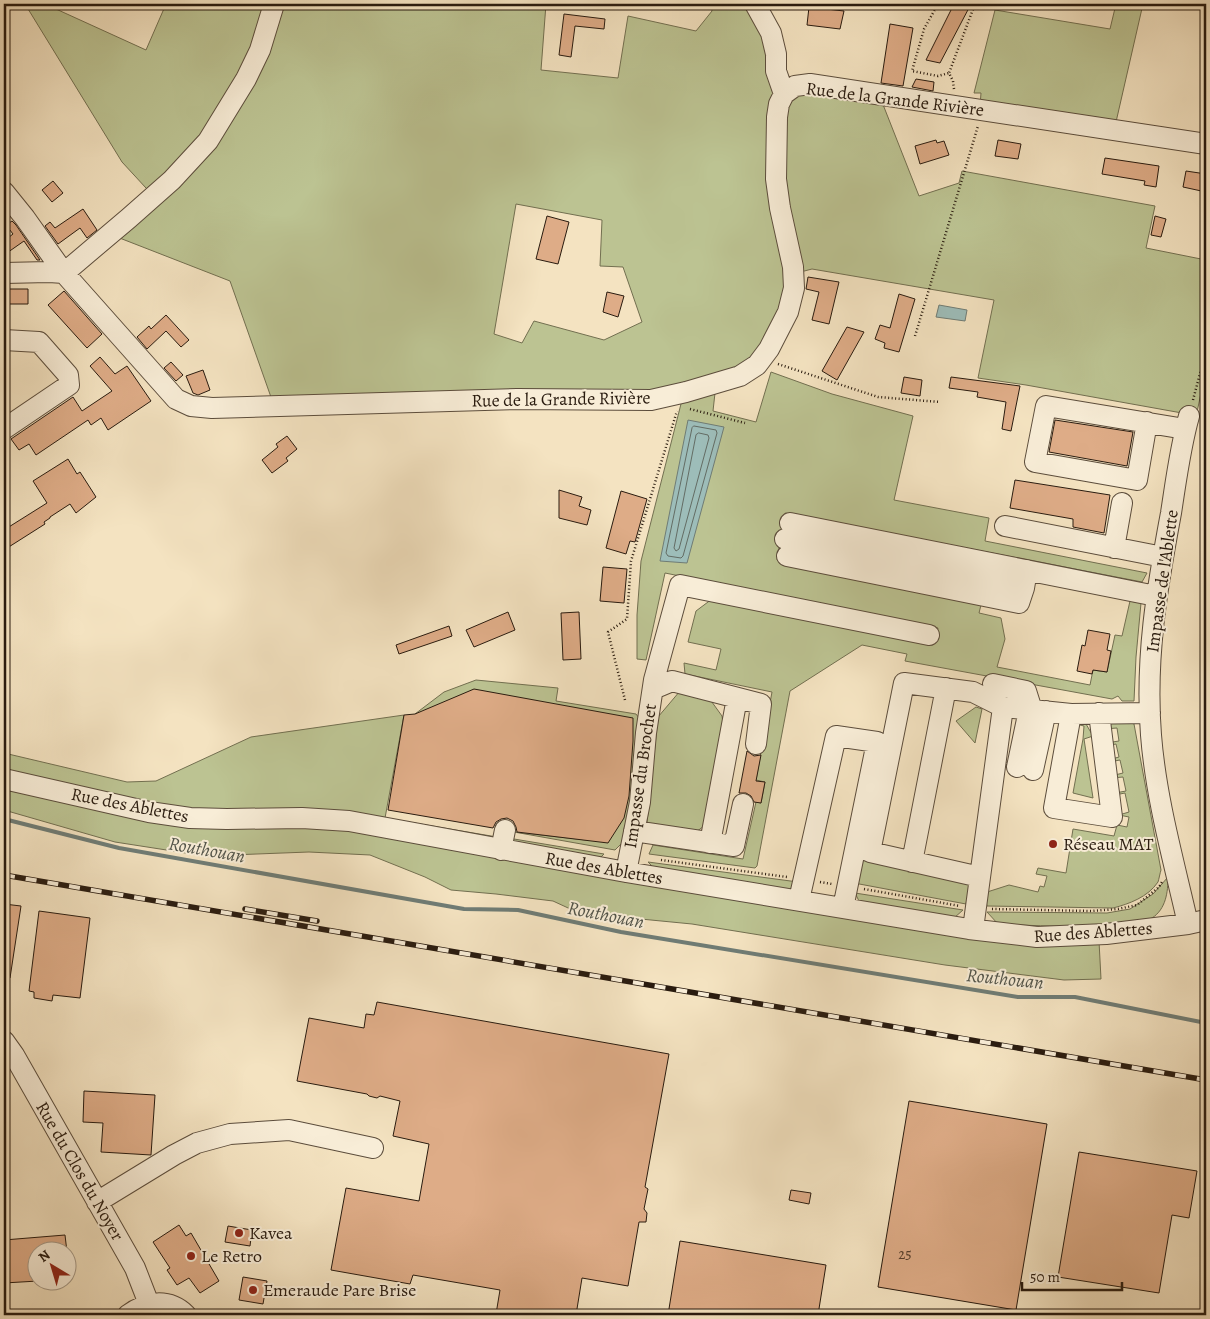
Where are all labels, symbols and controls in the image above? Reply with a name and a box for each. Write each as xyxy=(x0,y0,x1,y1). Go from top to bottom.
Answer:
street label: Rue de la Grande Rivière xyxy=(805,76,985,122)
street label: Rue de la Grande Rivière xyxy=(471,385,651,413)
street label: Impasse de l'Ablette xyxy=(1140,508,1184,654)
street label: Impasse du Brochet xyxy=(618,702,662,850)
street label: Rue des Ablettes xyxy=(69,782,191,828)
water label: Routhouan xyxy=(166,830,247,870)
place label: Réseau MAT xyxy=(1063,832,1154,856)
marker: Réseau MAT xyxy=(1047,838,1059,850)
street label: Rue des Ablettes xyxy=(543,846,665,890)
water label: Routhouan xyxy=(565,895,646,935)
street label: Rue des Ablettes xyxy=(1033,916,1153,948)
water label: Routhouan xyxy=(965,962,1045,996)
street label: Rue du Clos du Noyer xyxy=(30,1097,130,1245)
place label: Kavea xyxy=(249,1221,293,1245)
marker: Kavea xyxy=(233,1227,245,1239)
north arrow xyxy=(28,1242,78,1292)
place label: Le Retro xyxy=(201,1244,262,1268)
house number: 25 xyxy=(898,1244,912,1264)
text: N xyxy=(34,1246,54,1267)
marker: Le Retro xyxy=(185,1250,197,1262)
scale bar xyxy=(1022,1259,1122,1291)
text: 50 m xyxy=(1030,1267,1060,1287)
place label: Emeraude Pare Brise xyxy=(263,1278,416,1302)
marker: Emeraude Pare Brise xyxy=(247,1284,259,1296)

